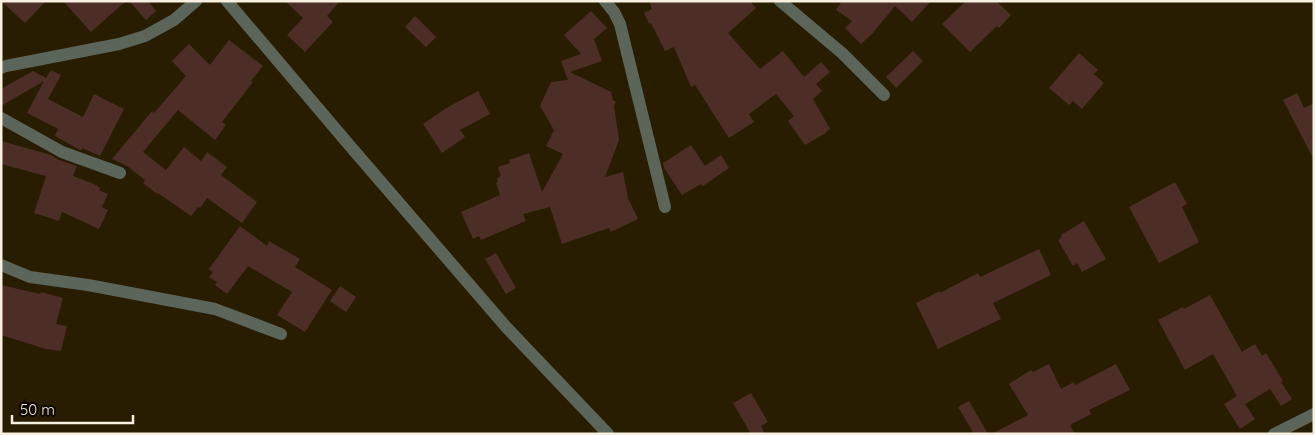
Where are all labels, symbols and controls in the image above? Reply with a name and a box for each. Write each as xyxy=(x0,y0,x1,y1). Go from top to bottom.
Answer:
scale bar xyxy=(12,392,134,424)
text: 50 m xyxy=(20,400,55,419)

